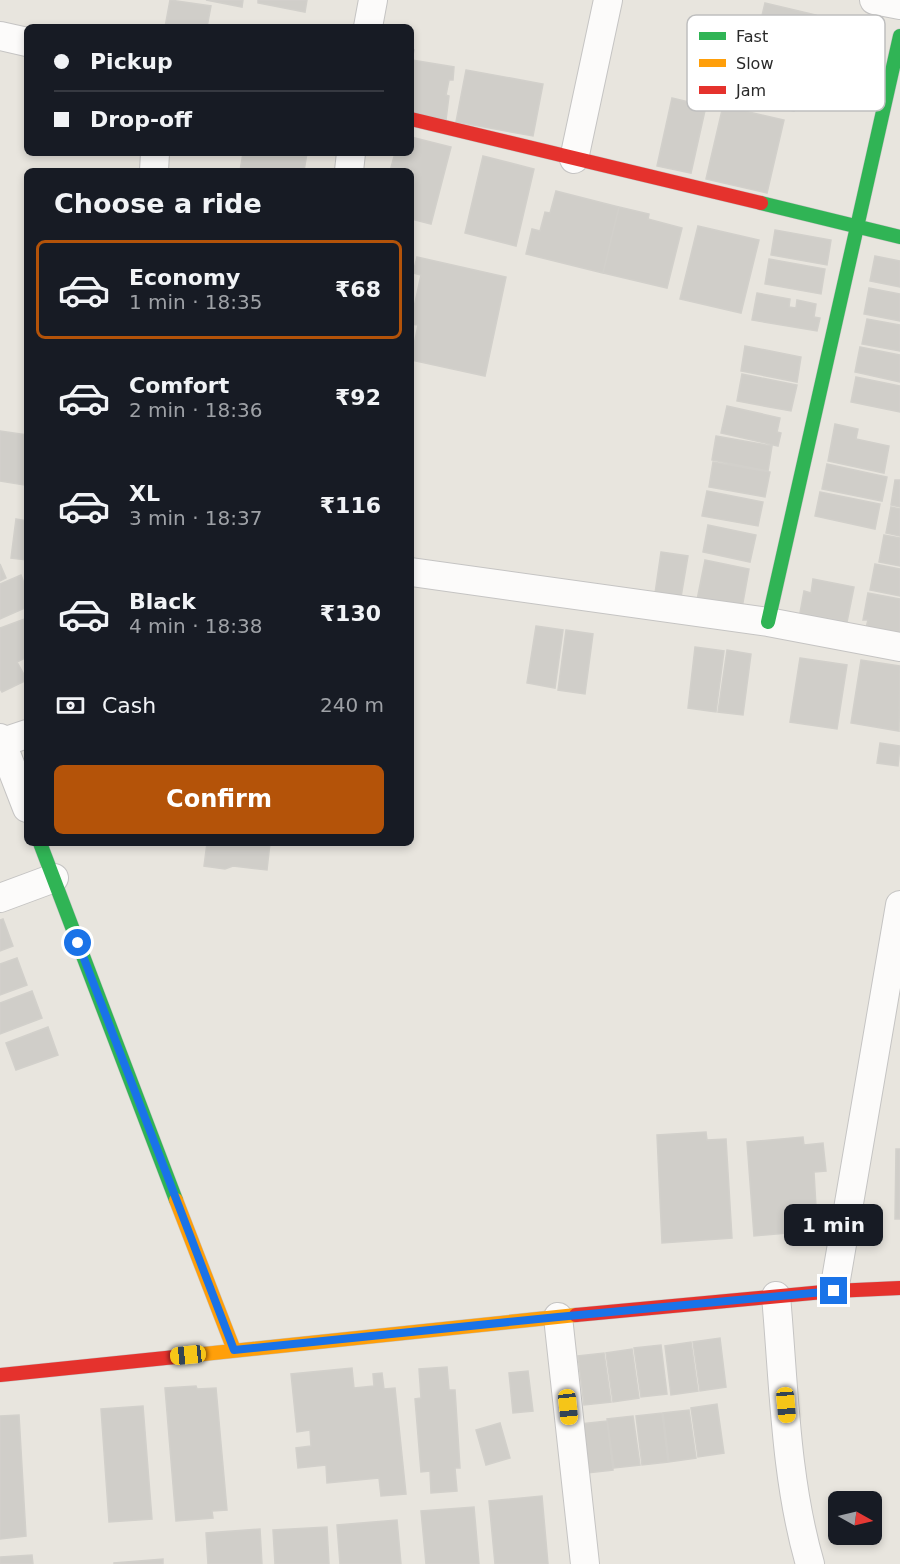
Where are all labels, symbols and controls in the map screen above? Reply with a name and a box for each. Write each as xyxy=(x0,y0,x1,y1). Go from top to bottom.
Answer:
legend xyxy=(687,15,885,111)
text: Fast xyxy=(736,27,768,46)
text: Pickup xyxy=(90,49,173,74)
text: Slow xyxy=(736,54,773,73)
text: Jam xyxy=(735,81,766,100)
text: Drop-off xyxy=(90,107,192,132)
text: Choose a ride xyxy=(54,188,262,219)
icon: car xyxy=(57,263,111,317)
text: Economy xyxy=(129,265,240,290)
text: ₹68 xyxy=(335,277,381,302)
text: 1 min · 18:35 xyxy=(129,290,263,314)
icon: car xyxy=(57,371,111,425)
text: Comfort xyxy=(129,373,229,398)
text: ₹92 xyxy=(335,385,381,410)
text: 2 min · 18:36 xyxy=(129,398,263,422)
icon: car xyxy=(57,479,111,533)
text: XL xyxy=(129,481,160,506)
text: ₹116 xyxy=(320,493,381,518)
text: 3 min · 18:37 xyxy=(129,506,263,530)
icon: car xyxy=(57,587,111,641)
text: Black xyxy=(129,589,196,614)
text: ₹130 xyxy=(320,601,381,626)
text: 4 min · 18:38 xyxy=(129,614,263,638)
icon: cash xyxy=(54,689,87,722)
text: Cash xyxy=(102,693,156,718)
text: 240 m xyxy=(320,693,384,717)
button: Confirm xyxy=(54,765,384,834)
route start xyxy=(64,929,91,956)
callout: 1 min xyxy=(784,1204,884,1246)
text: 1 min xyxy=(802,1213,865,1237)
route end xyxy=(820,1277,847,1304)
car xyxy=(169,1344,207,1366)
car xyxy=(775,1386,797,1424)
car xyxy=(557,1388,579,1426)
north arrow xyxy=(828,1491,882,1545)
map controls xyxy=(828,1491,882,1545)

